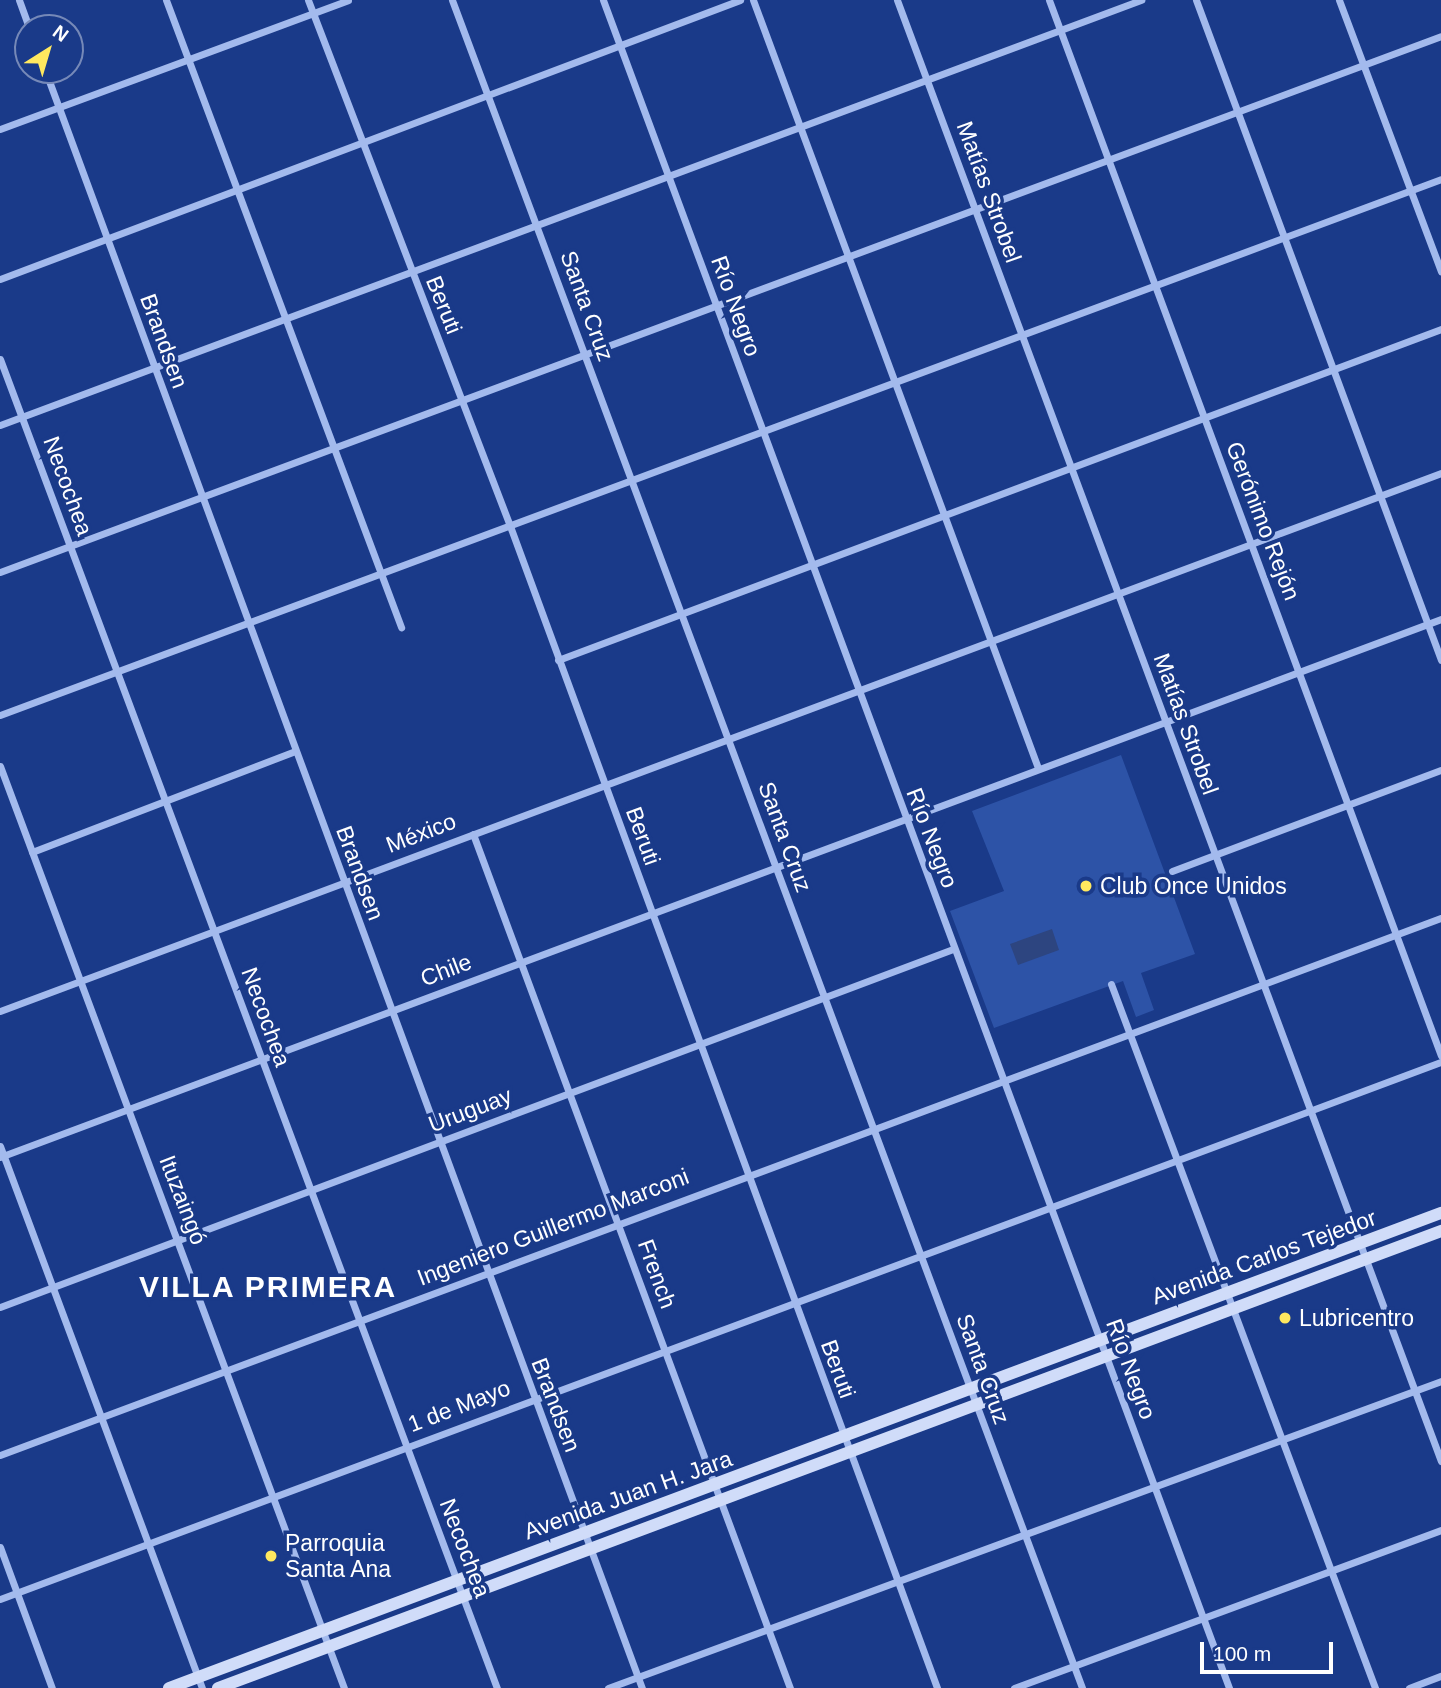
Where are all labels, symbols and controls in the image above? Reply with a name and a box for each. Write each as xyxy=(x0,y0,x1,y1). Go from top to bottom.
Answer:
north arrow xyxy=(14,14,84,84)
text: N xyxy=(49,21,73,46)
street label: Matías Strobel xyxy=(951,118,1027,266)
street label: Santa Cruz xyxy=(554,247,620,365)
street label: Río Negro xyxy=(705,252,767,360)
street label: Beruti xyxy=(420,272,468,338)
street label: Brandsen xyxy=(134,290,194,392)
street label: Necochea xyxy=(37,433,99,539)
street label: Gerónimo Rejón xyxy=(1220,438,1306,604)
street label: Matías Strobel xyxy=(1148,650,1224,798)
street label: Santa Cruz xyxy=(752,778,818,896)
street label: Río Negro xyxy=(900,784,964,892)
street label: Beruti xyxy=(620,803,666,869)
street label: México xyxy=(382,807,460,859)
street label: Brandsen xyxy=(330,822,390,924)
place label: Club Once Unidos xyxy=(1100,872,1287,900)
marker: Club Once Unidos xyxy=(1078,878,1094,894)
street label: Chile xyxy=(417,948,475,992)
street label: Necochea xyxy=(235,964,297,1070)
street label: Uruguay xyxy=(424,1082,516,1138)
street label: Ituzaingó xyxy=(153,1151,213,1249)
street label: Ingeniero Guillermo Marconi xyxy=(413,1162,693,1292)
street label: Avenida Carlos Tejedor xyxy=(1148,1203,1380,1311)
street label: French xyxy=(632,1236,682,1312)
district label: VILLA PRIMERA xyxy=(140,1269,396,1305)
place label: Lubricentro xyxy=(1299,1304,1414,1332)
street label: Santa Cruz xyxy=(950,1310,1016,1428)
marker: Lubricentro xyxy=(1277,1310,1293,1326)
street label: Río Negro xyxy=(1100,1315,1162,1423)
street label: Beruti xyxy=(815,1336,861,1402)
street label: Brandsen xyxy=(525,1354,587,1456)
street label: 1 de Mayo xyxy=(404,1374,514,1438)
street label: Avenida Juan H. Jara xyxy=(520,1444,736,1546)
street label: Necochea xyxy=(434,1495,496,1601)
place label: Parroquia Santa Ana xyxy=(285,1529,392,1583)
marker: Parroquia Santa Ana xyxy=(263,1548,279,1564)
scale bar xyxy=(1203,1628,1336,1672)
text: 100 m xyxy=(1213,1642,1271,1665)

